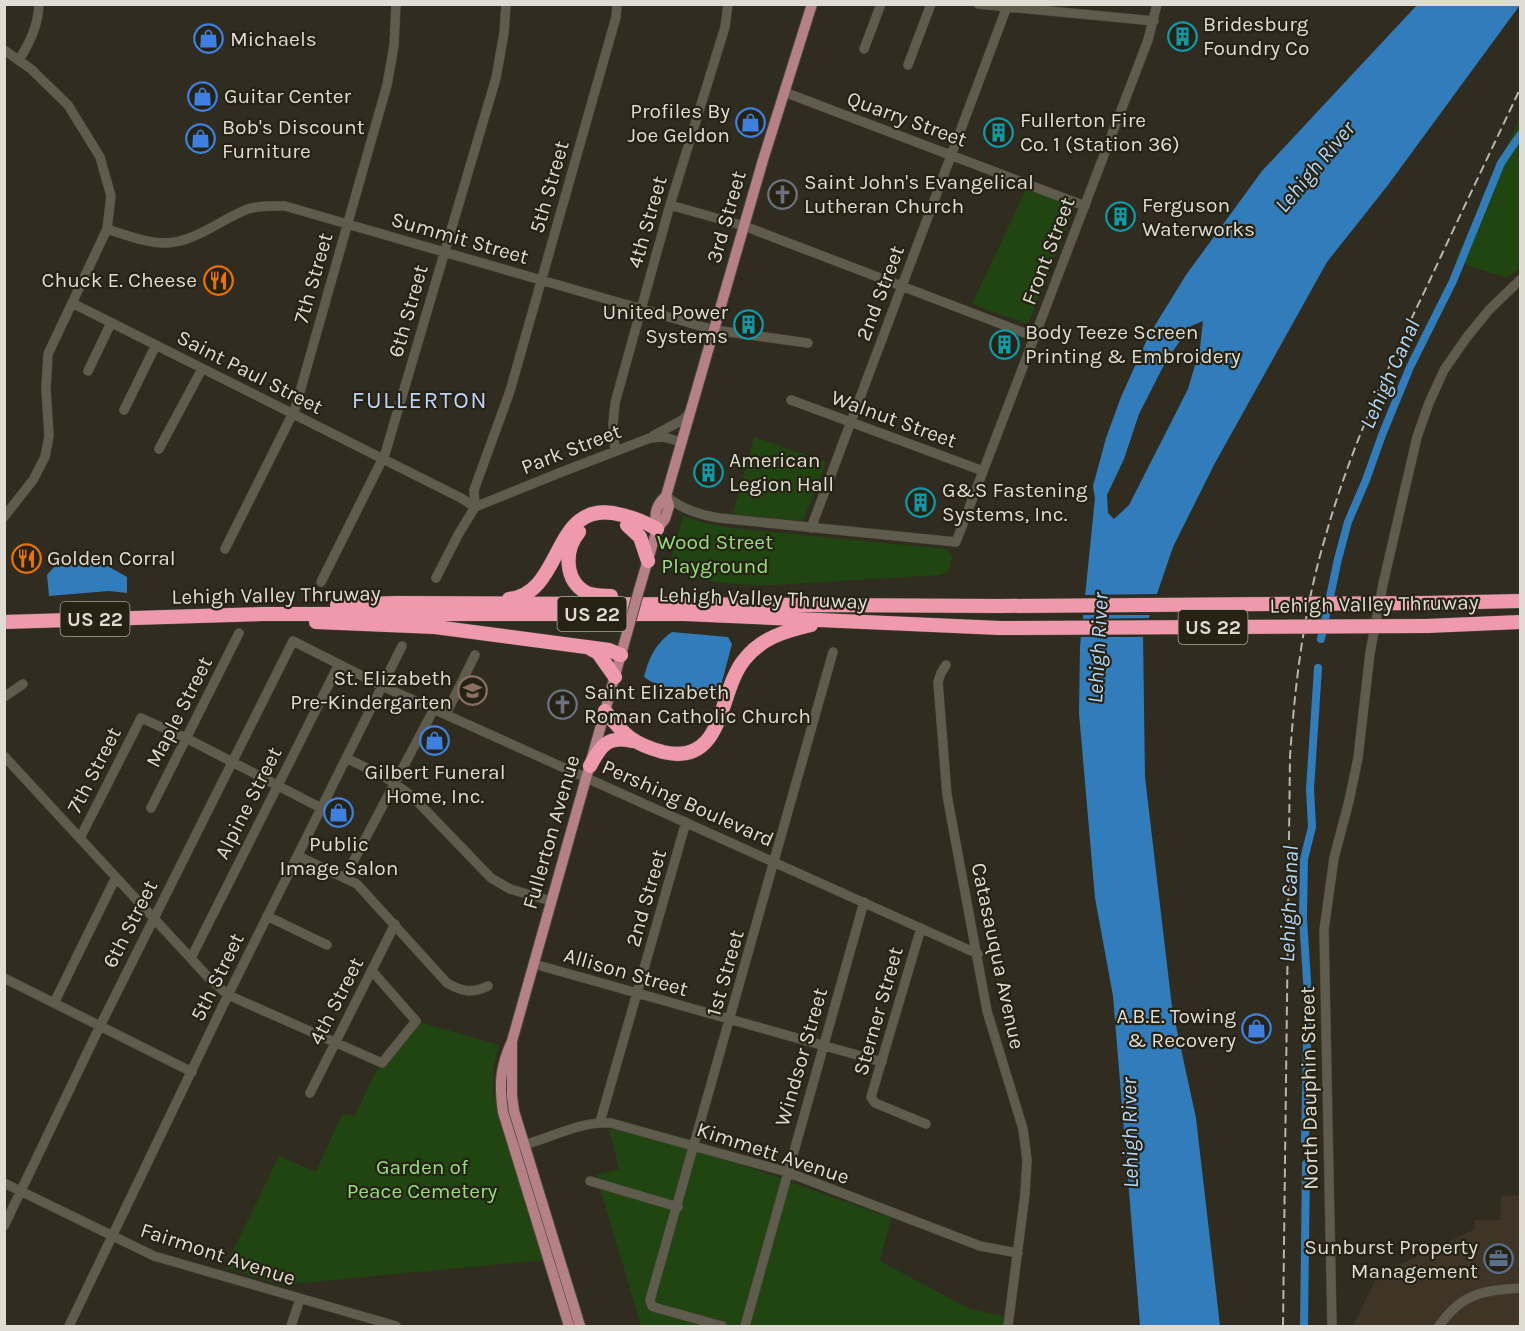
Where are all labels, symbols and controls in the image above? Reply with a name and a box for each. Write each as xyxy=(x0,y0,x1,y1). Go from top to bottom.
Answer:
place label: Bridesburg Foundry Co xyxy=(1203,12,1309,60)
building icon: Bridesburg Foundry Co xyxy=(1166,20,1198,52)
shop icon: Michaels xyxy=(193,23,225,55)
place label: Michaels xyxy=(230,27,317,51)
shop icon: Guitar Center xyxy=(187,80,219,112)
place label: Guitar Center xyxy=(224,84,352,108)
street label: Quarry Street xyxy=(844,86,970,152)
place label: Profiles By Joe Geldon xyxy=(627,99,730,147)
shop icon: Profiles By Joe Geldon xyxy=(735,107,767,139)
place label: Fullerton Fire Co. 1 (Station 36) xyxy=(1020,108,1180,156)
place label: Bob's Discount Furniture xyxy=(222,115,365,163)
water label: Lehigh River xyxy=(1269,115,1362,218)
building icon: Fullerton Fire Co. 1 (Station 36) xyxy=(983,116,1015,148)
shop icon: Bob's Discount Furniture xyxy=(185,123,217,155)
street label: 5th Street xyxy=(524,138,574,236)
street label: 3rd Street xyxy=(701,168,751,266)
place label: Saint John's Evangelical Lutheran Church xyxy=(804,170,1034,218)
street label: 4th Street xyxy=(622,173,672,271)
church icon: Saint John's Evangelical Lutheran Church xyxy=(767,178,799,210)
place label: Ferguson Waterworks xyxy=(1142,193,1255,241)
street label: Front Street xyxy=(1016,194,1080,308)
building icon: Ferguson Waterworks xyxy=(1105,201,1137,233)
street label: Summit Street xyxy=(389,207,531,269)
street label: 7th Street xyxy=(289,230,337,326)
street label: 2nd Street xyxy=(851,242,909,344)
street label: 6th Street xyxy=(383,262,433,360)
restaurant icon: Chuck E. Cheese xyxy=(202,264,234,296)
place label: Chuck E. Cheese xyxy=(42,268,197,292)
place label: United Power Systems xyxy=(603,300,728,348)
building icon: United Power Systems xyxy=(733,308,765,340)
water label: Lehigh Canal xyxy=(1354,315,1426,433)
place label: Body Teeze Screen Printing & Embroidery xyxy=(1025,320,1241,368)
street label: Saint Paul Street xyxy=(173,325,327,419)
building icon: Body Teeze Screen Printing & Embroidery xyxy=(988,328,1020,360)
street label: Walnut Street xyxy=(828,385,960,453)
district label: FULLERTON xyxy=(352,386,488,414)
street label: Park Street xyxy=(518,419,625,479)
place label: American Legion Hall xyxy=(729,448,834,496)
building icon: American Legion Hall xyxy=(692,456,724,488)
place label: G&S Fastening Systems, Inc. xyxy=(942,478,1088,526)
building icon: G&S Fastening Systems, Inc. xyxy=(905,486,937,518)
park label: Wood Street Playground xyxy=(657,530,773,578)
restaurant icon: Golden Corral xyxy=(10,542,42,574)
place label: Golden Corral xyxy=(47,546,176,570)
street label: Lehigh Valley Thruway xyxy=(171,581,381,609)
street label: Lehigh Valley Thruway xyxy=(658,582,868,614)
water label: Lehigh River xyxy=(1082,590,1114,704)
street label: Lehigh Valley Thruway xyxy=(1269,590,1479,618)
road number: US 22 xyxy=(558,597,626,631)
road number: US 22 xyxy=(60,602,130,636)
road number: US 22 xyxy=(1178,610,1248,644)
street label: Maple Street xyxy=(141,653,217,771)
place label: St. Elizabeth Pre-Kindergarten xyxy=(290,666,452,714)
school or university icon: St. Elizabeth Pre-Kindergarten xyxy=(457,674,489,706)
place label: Saint Elizabeth Roman Catholic Church xyxy=(584,680,811,728)
church icon: Saint Elizabeth Roman Catholic Church xyxy=(547,688,579,720)
street label: 7th Street xyxy=(62,723,126,817)
shop icon: Gilbert Funeral Home, Inc. xyxy=(419,725,451,757)
street label: Alpine Street xyxy=(209,743,287,863)
street label: Fullerton Avenue xyxy=(517,752,585,912)
street label: Pershing Boulevard xyxy=(598,754,778,852)
place label: Gilbert Funeral Home, Inc. xyxy=(364,760,506,808)
shop icon: Public Image Salon xyxy=(323,797,355,829)
place label: Public Image Salon xyxy=(280,832,399,880)
water label: Lehigh Canal xyxy=(1274,845,1304,963)
street label: 2nd Street xyxy=(621,847,671,949)
street label: Catasauqua Avenue xyxy=(967,861,1029,1051)
street label: 6th Street xyxy=(98,876,162,972)
street label: 1st Street xyxy=(701,927,749,1019)
street label: 5th Street xyxy=(185,929,249,1025)
street label: Allison Street xyxy=(561,943,691,1001)
street label: Sterner Street xyxy=(848,944,908,1078)
street label: 4th Street xyxy=(304,953,368,1049)
street label: Windsor Street xyxy=(770,985,832,1129)
street label: North Dauphin Street xyxy=(1295,986,1323,1190)
place label: A.B.E. Towing & Recovery xyxy=(1117,1004,1236,1052)
shop icon: A.B.E. Towing & Recovery xyxy=(1241,1012,1273,1044)
water label: Lehigh River xyxy=(1116,1076,1144,1189)
street label: Kimmett Avenue xyxy=(694,1117,852,1189)
park label: Garden of Peace Cemetery xyxy=(347,1155,498,1203)
street label: Fairmont Avenue xyxy=(137,1218,299,1290)
place label: Sunburst Property Management xyxy=(1304,1235,1478,1283)
office icon: Sunburst Property Management xyxy=(1483,1243,1515,1275)

